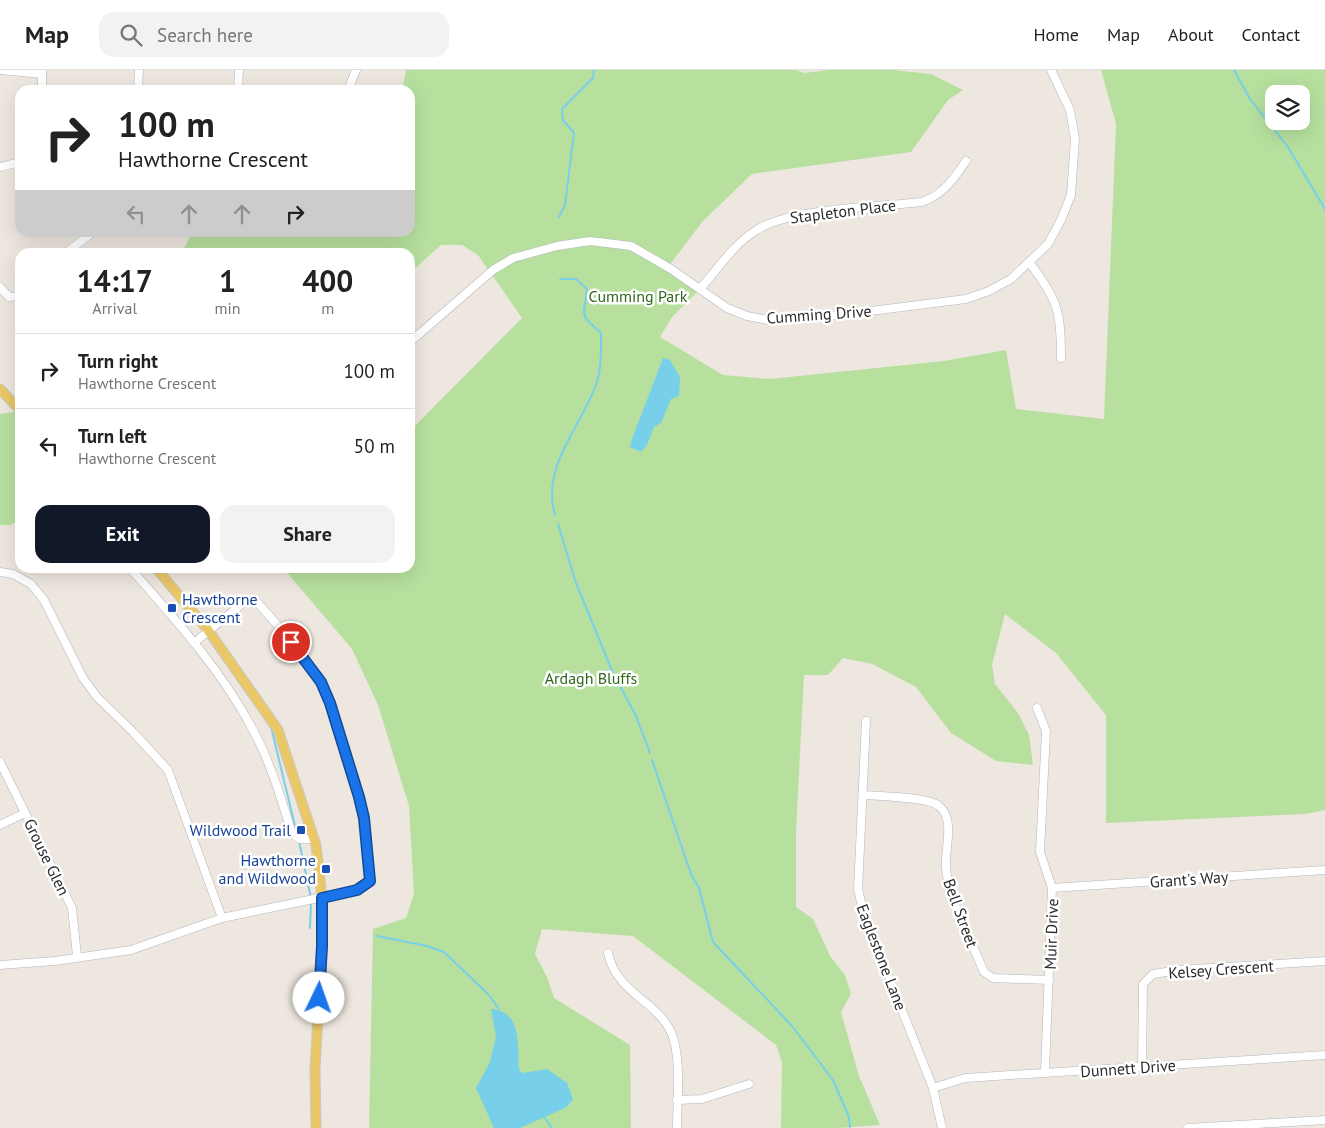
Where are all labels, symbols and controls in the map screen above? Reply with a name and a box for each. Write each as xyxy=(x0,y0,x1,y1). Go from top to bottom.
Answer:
search box xyxy=(99,12,449,57)
text: Map xyxy=(25,19,69,50)
icon: search xyxy=(117,21,145,49)
text: Search here xyxy=(157,23,253,47)
text: Home xyxy=(1033,23,1079,46)
text: Map xyxy=(1107,23,1140,46)
text: About xyxy=(1168,23,1214,46)
text: Contact xyxy=(1242,23,1300,46)
map controls xyxy=(1265,85,1310,130)
button: layers xyxy=(1265,85,1310,130)
text: 100 m xyxy=(118,101,215,147)
icon: right xyxy=(35,105,100,170)
text: Hawthorne Crescent xyxy=(118,145,308,173)
street label: Stapleton Place xyxy=(789,195,897,227)
icon: left xyxy=(122,200,150,228)
icon: ahead xyxy=(175,200,203,228)
icon: ahead xyxy=(228,200,256,228)
icon: right xyxy=(281,200,309,228)
text: 14:17 xyxy=(77,261,153,300)
text: 1 xyxy=(219,261,236,300)
text: 400 xyxy=(302,261,353,300)
park label: Cumming Park xyxy=(589,286,688,306)
text: Arrival xyxy=(92,298,137,318)
text: min xyxy=(215,298,241,318)
text: m xyxy=(321,298,334,318)
street label: Cumming Drive xyxy=(766,300,872,328)
text: Turn right xyxy=(78,349,158,373)
icon: right xyxy=(35,357,63,385)
text: 100 m xyxy=(343,359,395,383)
text: Hawthorne Crescent xyxy=(78,373,216,393)
text: Turn left xyxy=(78,424,147,448)
icon: left xyxy=(35,432,63,460)
text: 50 m xyxy=(354,434,395,458)
text: Hawthorne Crescent xyxy=(78,448,216,468)
button: Exit xyxy=(35,505,210,563)
button: Share xyxy=(220,505,395,563)
place label: Hawthorne Crescent xyxy=(182,589,258,627)
marker: Hawthorne Crescent xyxy=(166,602,178,614)
pin xyxy=(270,621,312,663)
icon: arrive xyxy=(277,628,305,656)
park label: Ardagh Bluffs xyxy=(545,668,638,688)
street label: Grouse Glen xyxy=(20,815,74,899)
place label: Wildwood Trail xyxy=(190,820,291,840)
marker: Wildwood Trail xyxy=(295,824,307,836)
place label: Hawthorne and Wildwood xyxy=(219,850,316,888)
marker: Hawthorne and Wildwood xyxy=(320,863,332,875)
street label: Grant's Way xyxy=(1149,866,1229,892)
street label: Bell Street xyxy=(939,876,983,951)
street label: Muir Drive xyxy=(1040,898,1062,970)
street label: Eaglestone Lane xyxy=(853,901,911,1013)
street label: Kelsey Crescent xyxy=(1168,955,1275,983)
position arrow xyxy=(292,971,344,1023)
street label: Dunnett Drive xyxy=(1080,1055,1176,1081)

